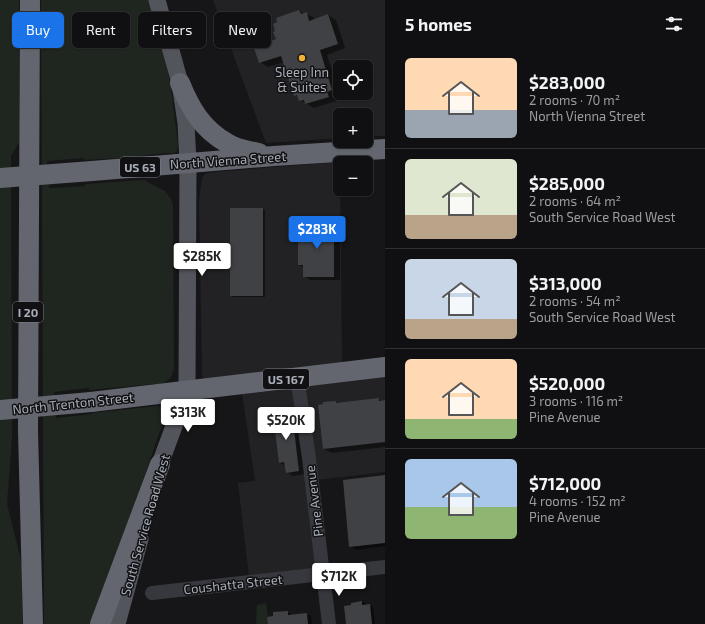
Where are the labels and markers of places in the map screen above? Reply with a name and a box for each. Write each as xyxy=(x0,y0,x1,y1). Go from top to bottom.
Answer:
marker: Sleep Inn & Suites xyxy=(297,53,307,63)
place label: Sleep Inn & Suites xyxy=(275,64,329,95)
pin: $283K xyxy=(289,216,345,250)
pin: $285K xyxy=(174,243,230,277)
pin: $313K xyxy=(160,399,216,433)
pin: $520K xyxy=(258,407,314,441)
pin: $712K xyxy=(311,563,367,597)

